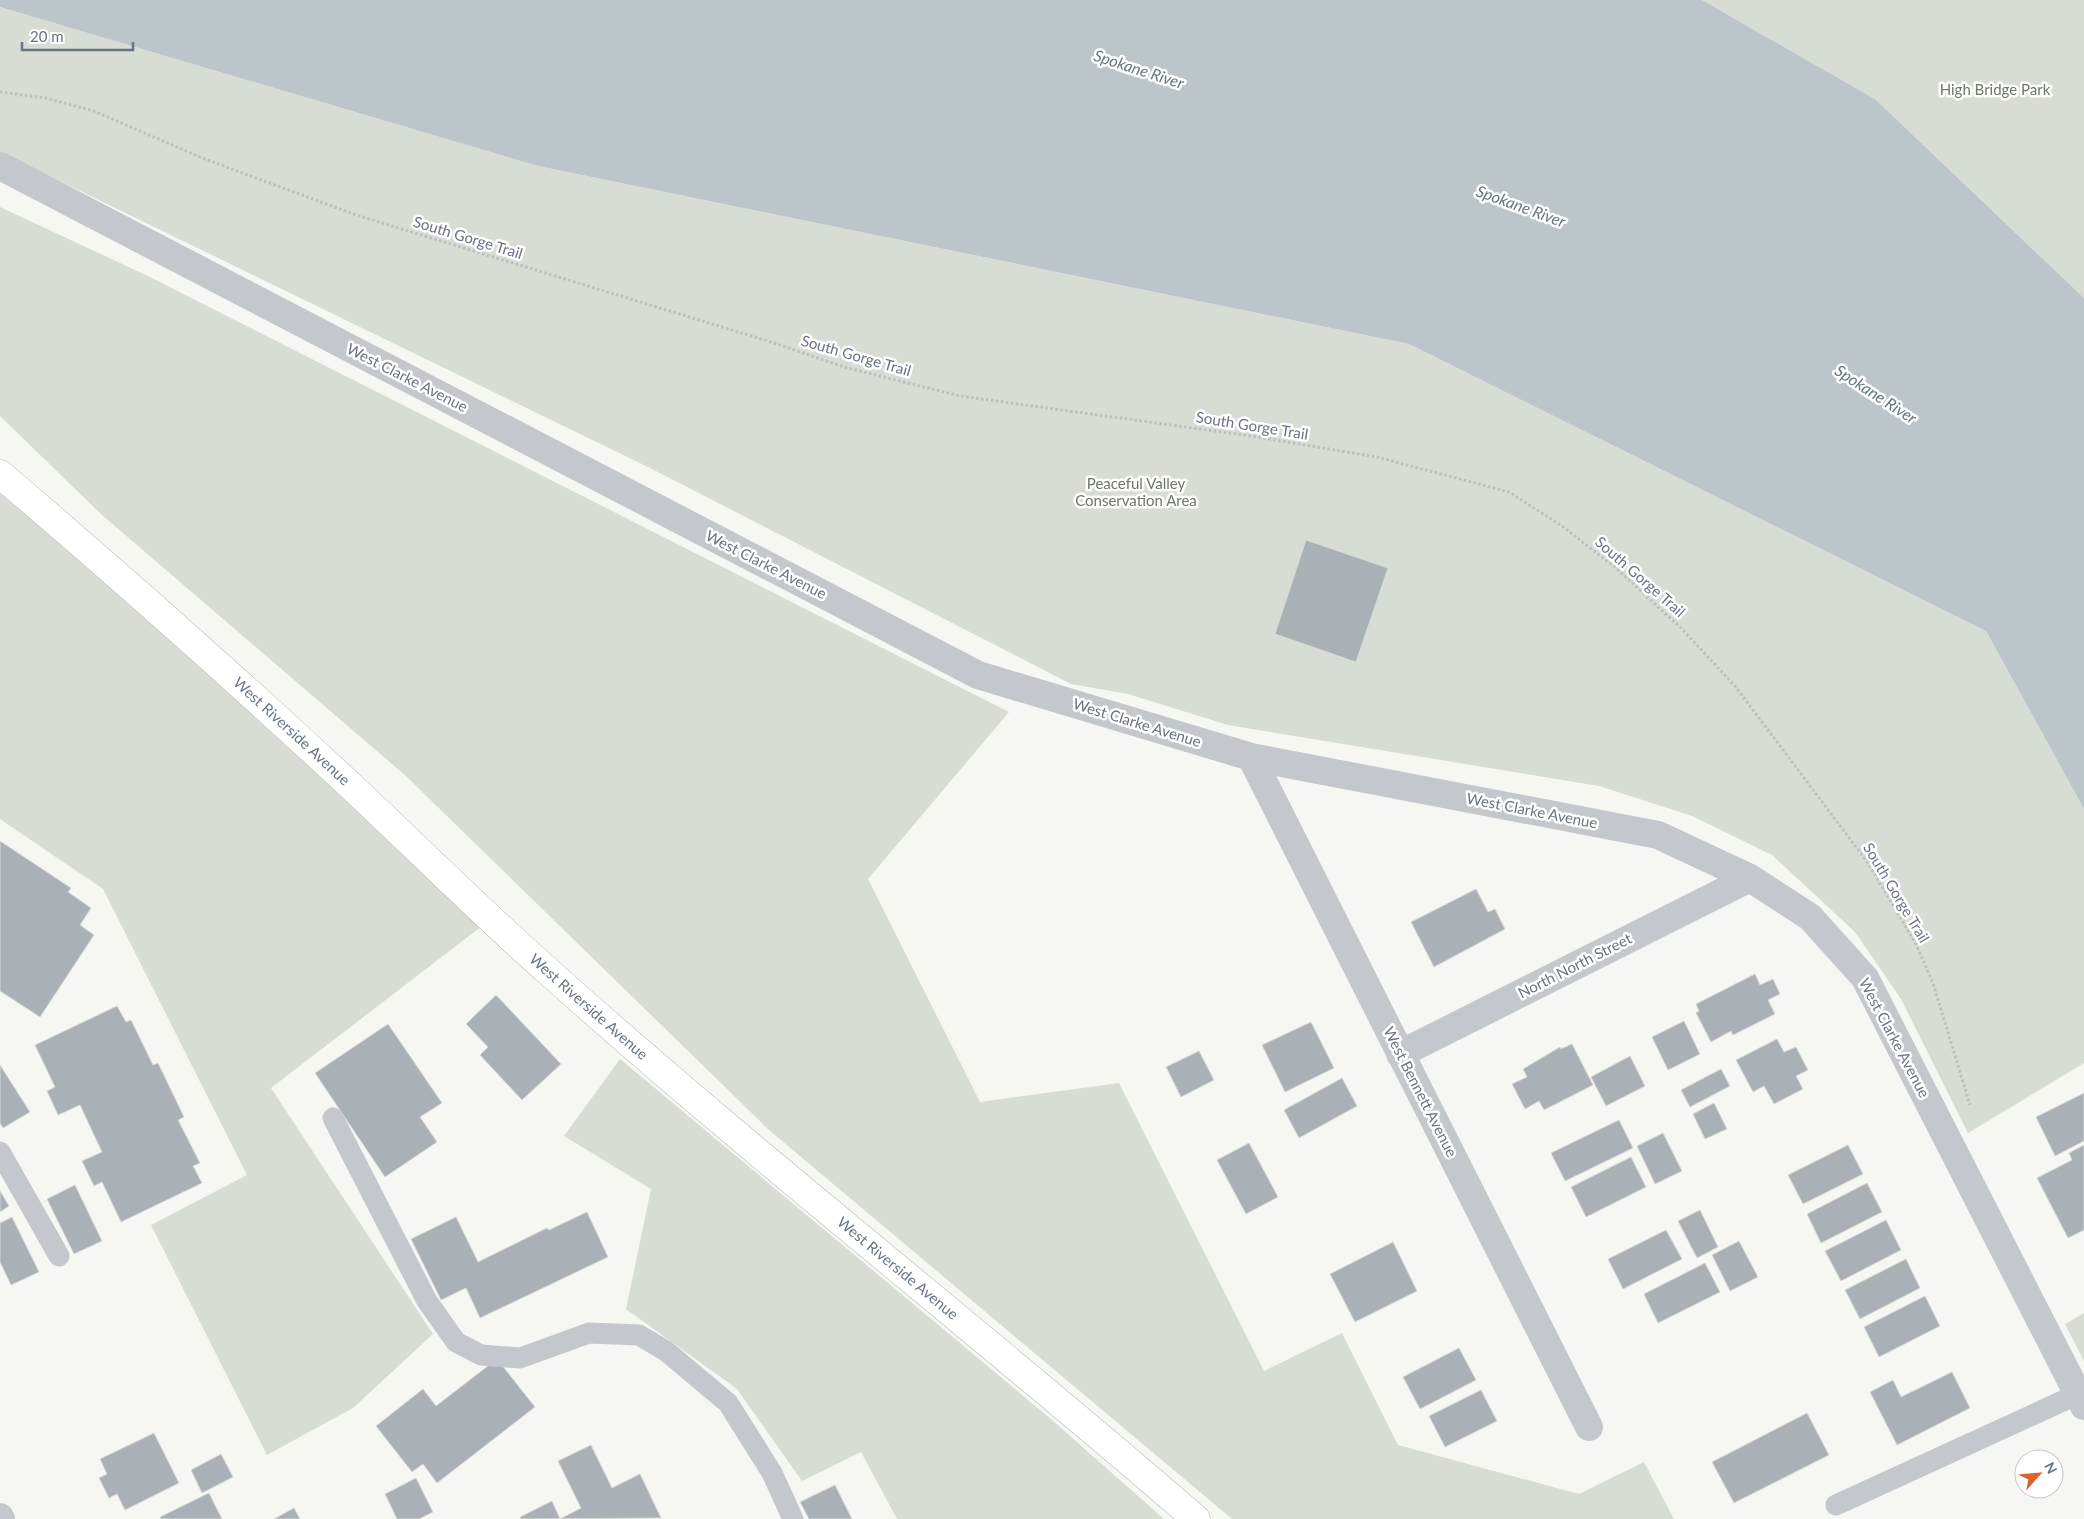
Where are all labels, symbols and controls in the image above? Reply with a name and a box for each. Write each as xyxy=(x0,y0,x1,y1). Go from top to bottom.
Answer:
scale bar xyxy=(22,20,134,52)
text: 20 m xyxy=(30,27,64,45)
water label: Spokane River xyxy=(1092,45,1187,92)
park label: High Bridge Park xyxy=(1940,80,2051,98)
water label: Spokane River xyxy=(1474,181,1569,231)
street label: South Gorge Trail xyxy=(411,212,525,262)
street label: South Gorge Trail xyxy=(799,331,913,379)
street label: West Clarke Avenue xyxy=(344,339,471,415)
water label: Spokane River xyxy=(1832,360,1921,427)
street label: South Gorge Trail xyxy=(1195,407,1310,443)
park label: Peaceful Valley Conservation Area xyxy=(1075,474,1197,509)
street label: West Clarke Avenue xyxy=(703,526,830,602)
street label: South Gorge Trail xyxy=(1592,532,1689,620)
street label: West Riverside Avenue xyxy=(230,673,354,789)
street label: West Clarke Avenue xyxy=(1071,694,1204,750)
street label: West Clarke Avenue xyxy=(1465,789,1599,832)
street label: South Gorge Trail xyxy=(1860,839,1934,946)
street label: North North Street xyxy=(1515,928,1635,1002)
street label: West Riverside Avenue xyxy=(526,949,652,1063)
street label: West Clarke Avenue xyxy=(1856,975,1934,1100)
street label: West Bennett Avenue xyxy=(1380,1023,1462,1160)
street label: West Riverside Avenue xyxy=(834,1212,962,1323)
north arrow xyxy=(2014,1449,2064,1499)
text: N xyxy=(2041,1459,2061,1477)

